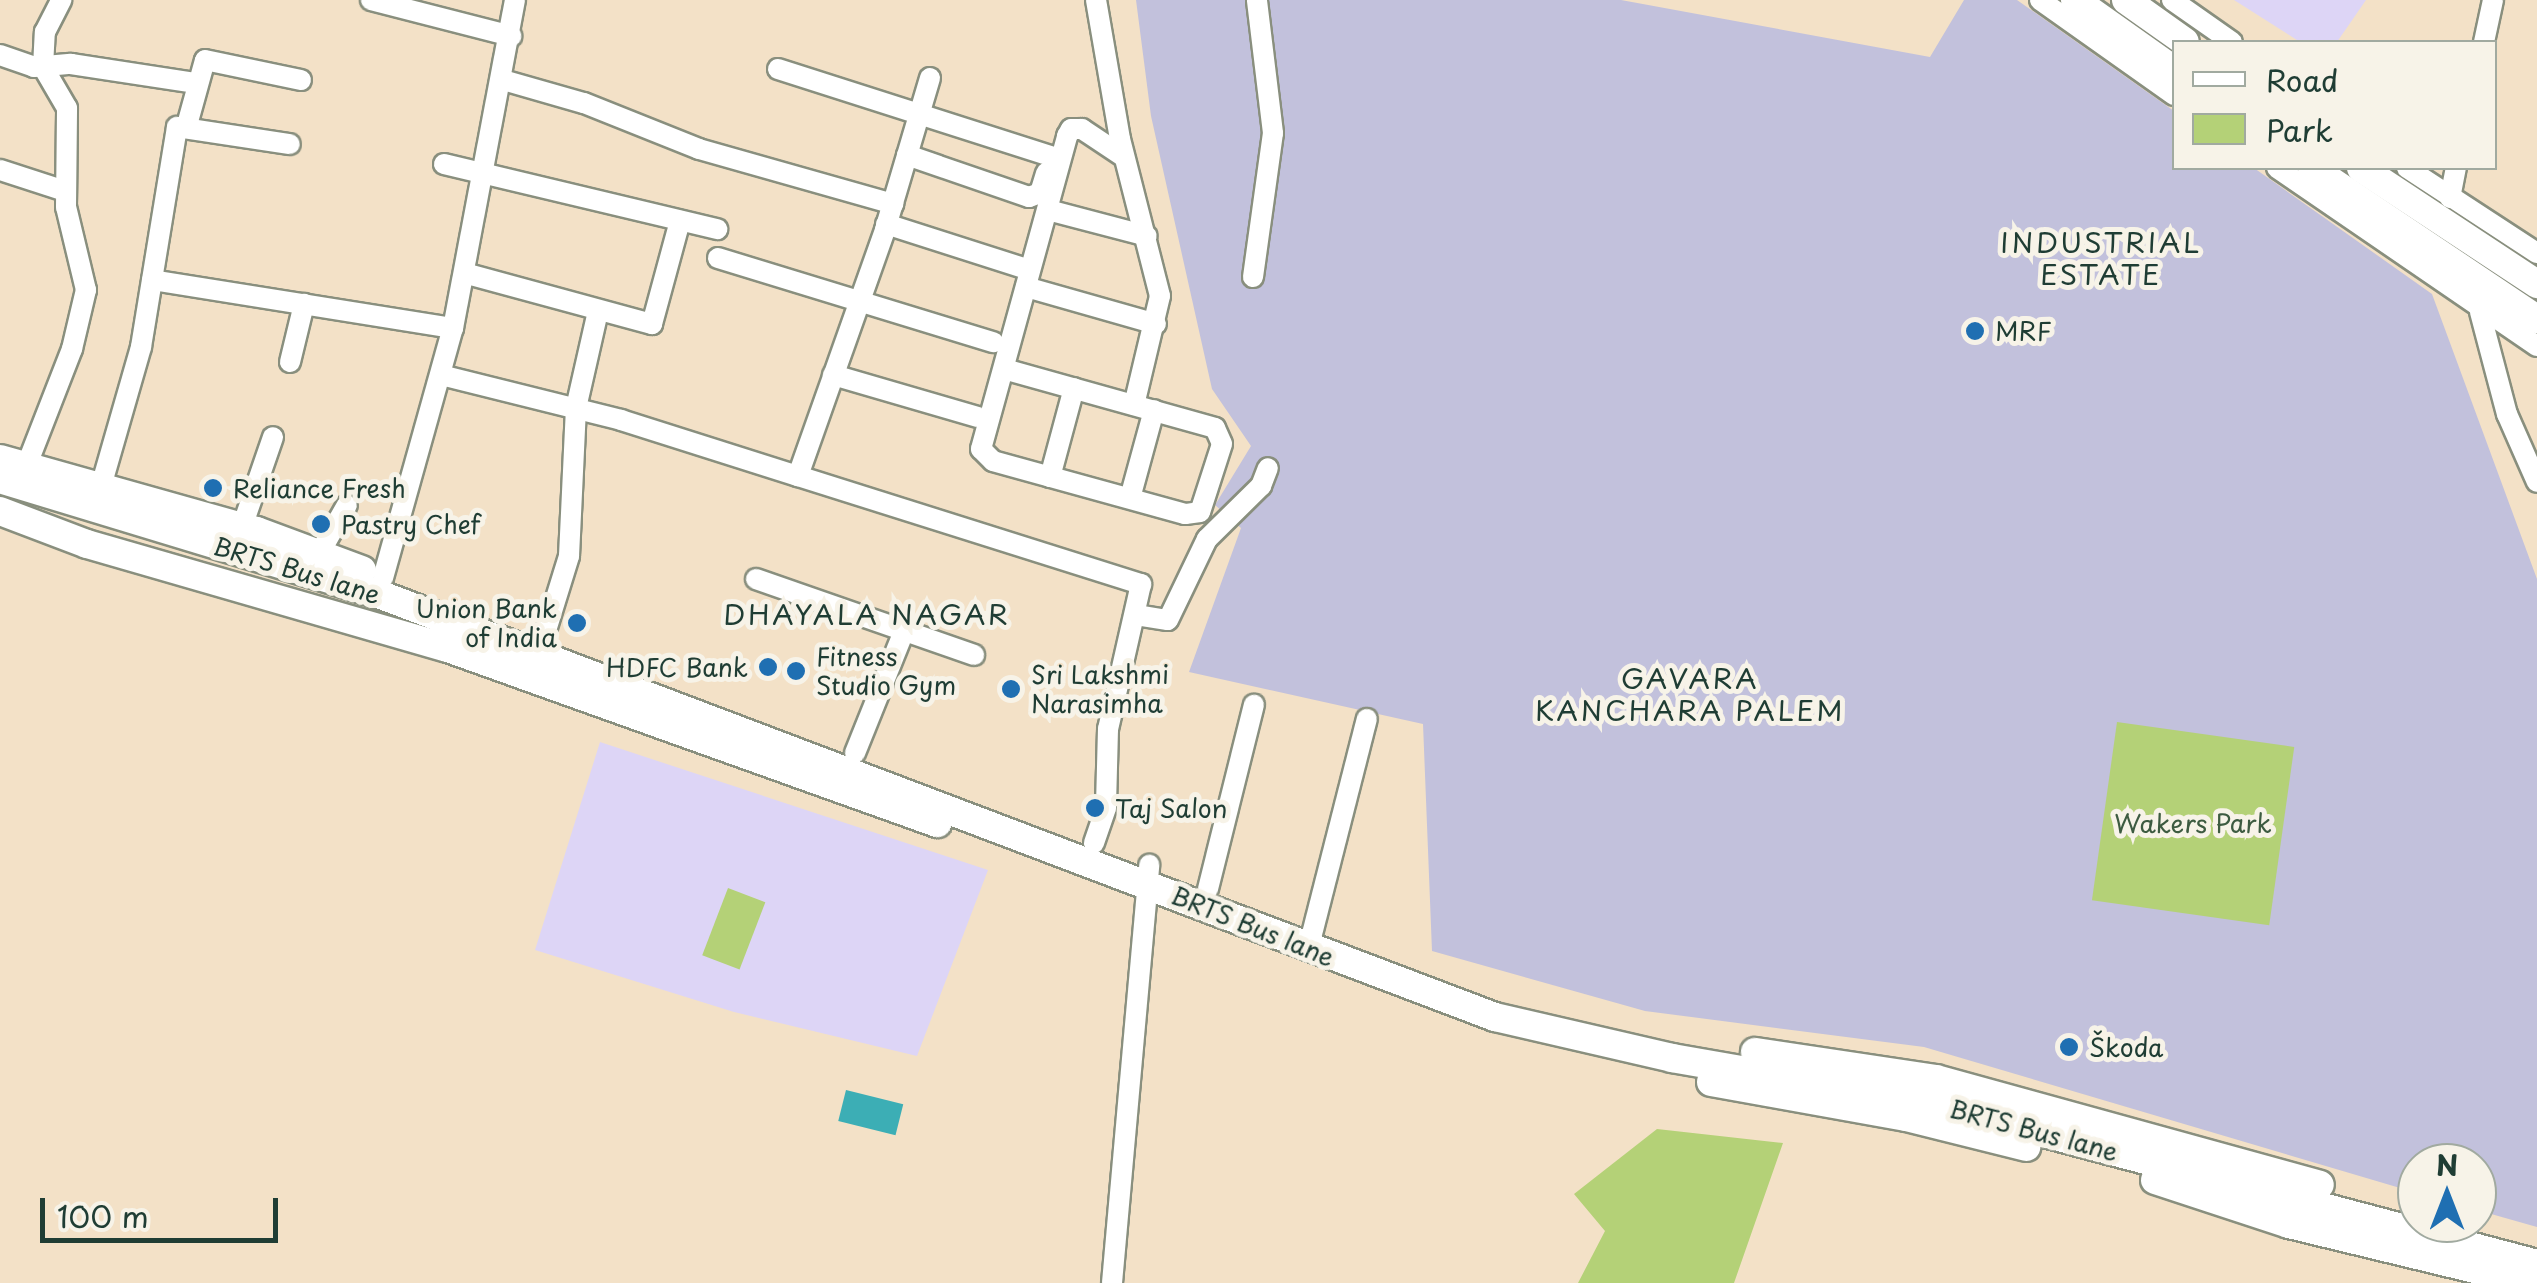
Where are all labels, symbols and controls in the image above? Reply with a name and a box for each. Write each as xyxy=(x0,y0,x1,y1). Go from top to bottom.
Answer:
legend xyxy=(2172,40,2497,170)
text: Road xyxy=(2266,57,2339,102)
text: Park xyxy=(2266,107,2333,152)
district label: INDUSTRIAL ESTATE xyxy=(2001,225,2201,291)
place label: MRF xyxy=(1995,316,2052,346)
marker: MRF xyxy=(1964,320,1986,342)
place label: Reliance Fresh xyxy=(233,473,405,503)
marker: Reliance Fresh xyxy=(202,477,224,499)
place label: Pastry Chef xyxy=(341,509,483,539)
marker: Pastry Chef xyxy=(310,513,332,535)
street label: BRTS Bus lane xyxy=(208,530,386,610)
place label: Union Bank of India xyxy=(415,594,557,653)
district label: DHAYALA NAGAR xyxy=(723,597,1011,631)
marker: Union Bank of India xyxy=(566,612,588,634)
place label: Fitness Studio Gym xyxy=(816,642,957,701)
place label: HDFC Bank xyxy=(605,652,748,682)
marker: HDFC Bank xyxy=(757,656,779,678)
marker: Fitness Studio Gym xyxy=(785,660,807,682)
place label: Sri Lakshmi Narasimha xyxy=(1031,660,1171,719)
district label: GAVARA KANCHARA PALEM xyxy=(1534,661,1846,727)
marker: Sri Lakshmi Narasimha xyxy=(1000,678,1022,700)
place label: Taj Salon xyxy=(1115,793,1227,823)
marker: Taj Salon xyxy=(1084,797,1106,819)
park label: Wakers Park xyxy=(2115,808,2271,838)
street label: BRTS Bus lane xyxy=(1166,879,1340,973)
place label: Škoda xyxy=(2089,1032,2163,1062)
marker: Škoda xyxy=(2058,1036,2080,1058)
street label: BRTS Bus lane xyxy=(1945,1093,2123,1167)
north arrow xyxy=(2397,1143,2497,1243)
text: N xyxy=(2436,1143,2458,1186)
scale bar xyxy=(45,1178,282,1240)
text: 100 m xyxy=(57,1193,149,1238)

